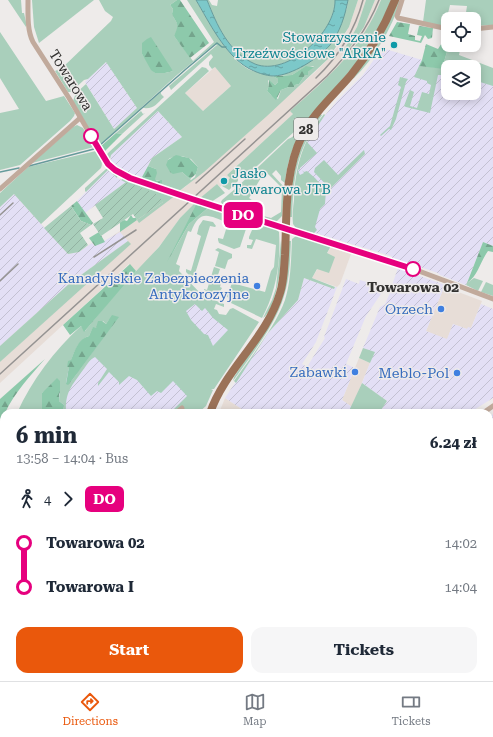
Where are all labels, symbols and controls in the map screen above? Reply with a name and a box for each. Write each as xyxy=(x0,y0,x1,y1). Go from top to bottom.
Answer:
map controls xyxy=(441,12,481,100)
button: locate xyxy=(441,12,481,52)
place label: Stowarzyszenie Trzeźwościowe "ARKA" xyxy=(233,29,386,61)
marker: Stowarzyszenie Trzeźwościowe "ARKA" xyxy=(389,40,399,50)
street label: Towarowa xyxy=(46,47,96,114)
button: layers xyxy=(441,60,481,100)
road number: 28 xyxy=(294,118,318,140)
unlabelled marker xyxy=(83,128,99,144)
place label: Jasło Towarowa JTB xyxy=(232,165,331,197)
marker: Jasło Towarowa JTB xyxy=(219,176,229,186)
line badge: DO xyxy=(225,202,261,228)
text: DO xyxy=(232,207,254,223)
marker: Towarowa 02 xyxy=(405,261,421,277)
place label: Kanadyjskie Zabezpieczenia Antykorozyjne xyxy=(58,270,249,302)
place label: Towarowa 02 xyxy=(367,279,459,295)
marker: Kanadyjskie Zabezpieczenia Antykorozyjne xyxy=(252,281,262,291)
place label: Orzech xyxy=(385,301,433,317)
marker: Orzech xyxy=(436,304,446,314)
place label: Zabawki xyxy=(289,364,348,380)
place label: Meblo-Pol xyxy=(379,365,450,381)
marker: Zabawki xyxy=(350,367,360,377)
marker: Meblo-Pol xyxy=(452,368,462,378)
text: 6 min xyxy=(16,423,77,448)
text: 6.24 zł xyxy=(430,434,477,452)
text: 13:58 – 14:04 · Bus xyxy=(16,451,128,466)
icon: walk xyxy=(16,488,38,510)
icon: forward xyxy=(57,488,79,510)
text: DO xyxy=(93,491,116,507)
text: 4 xyxy=(44,492,51,507)
text: Towarowa 02 xyxy=(46,534,145,552)
text: 14:02 xyxy=(445,536,477,551)
text: Towarowa I xyxy=(46,578,134,596)
text: 14:04 xyxy=(445,580,477,595)
button: Start xyxy=(16,627,243,673)
button: Tickets xyxy=(251,627,477,673)
tab: Directions xyxy=(63,691,118,728)
tab: Map xyxy=(243,691,266,728)
tab: Tickets xyxy=(391,691,430,728)

